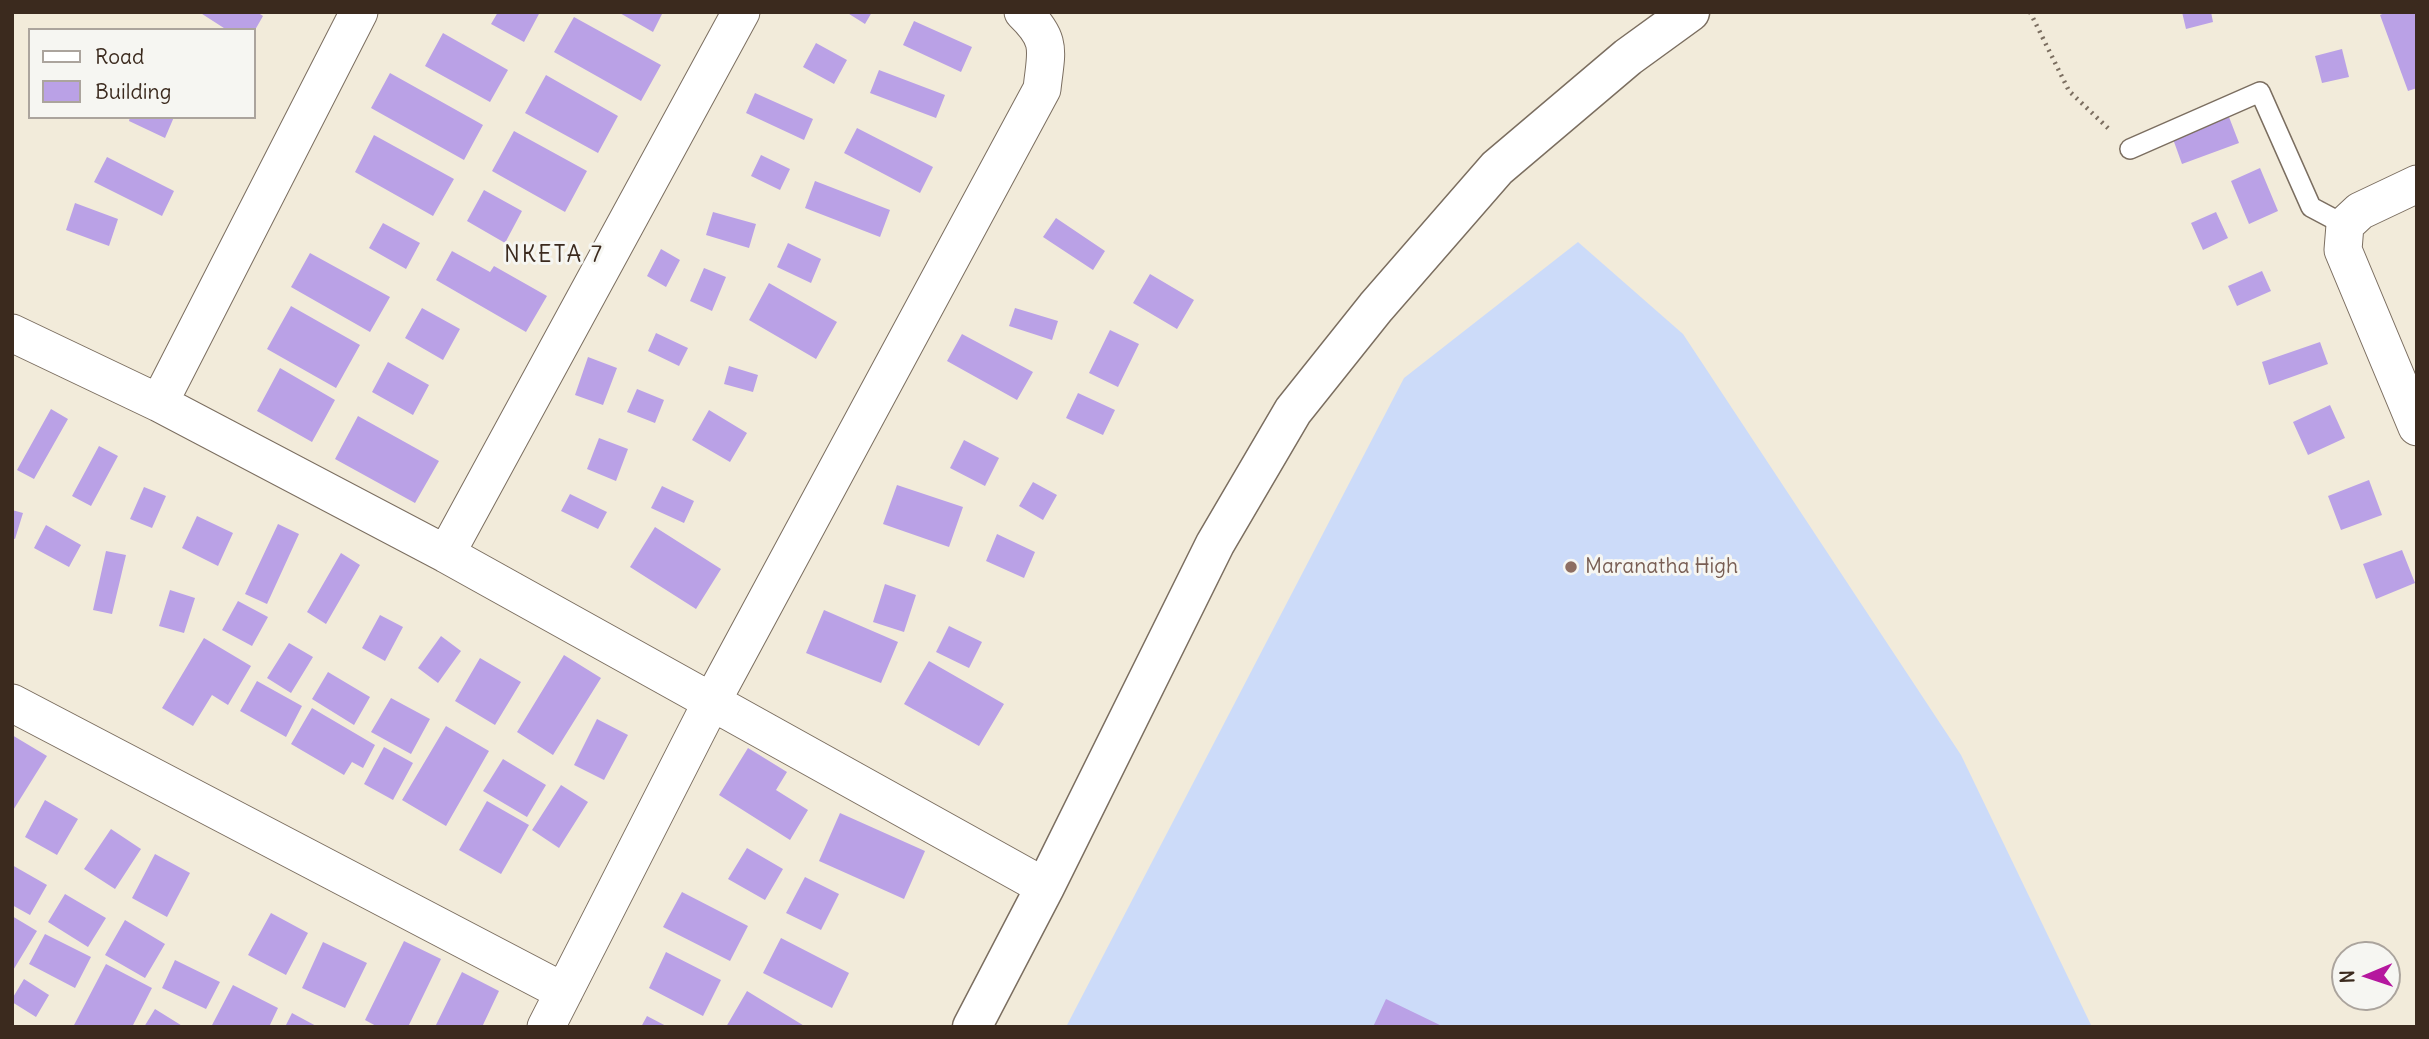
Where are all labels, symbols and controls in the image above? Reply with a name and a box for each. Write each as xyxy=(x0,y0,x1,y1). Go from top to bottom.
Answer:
legend xyxy=(28,28,256,119)
text: Road xyxy=(95,43,144,70)
text: Building xyxy=(95,78,171,105)
district label: NKETA 7 xyxy=(505,241,603,269)
place label: Maranatha High xyxy=(1585,554,1738,580)
marker: Maranatha High xyxy=(1563,559,1579,575)
north arrow xyxy=(2331,941,2401,1011)
text: N xyxy=(2335,970,2359,984)

